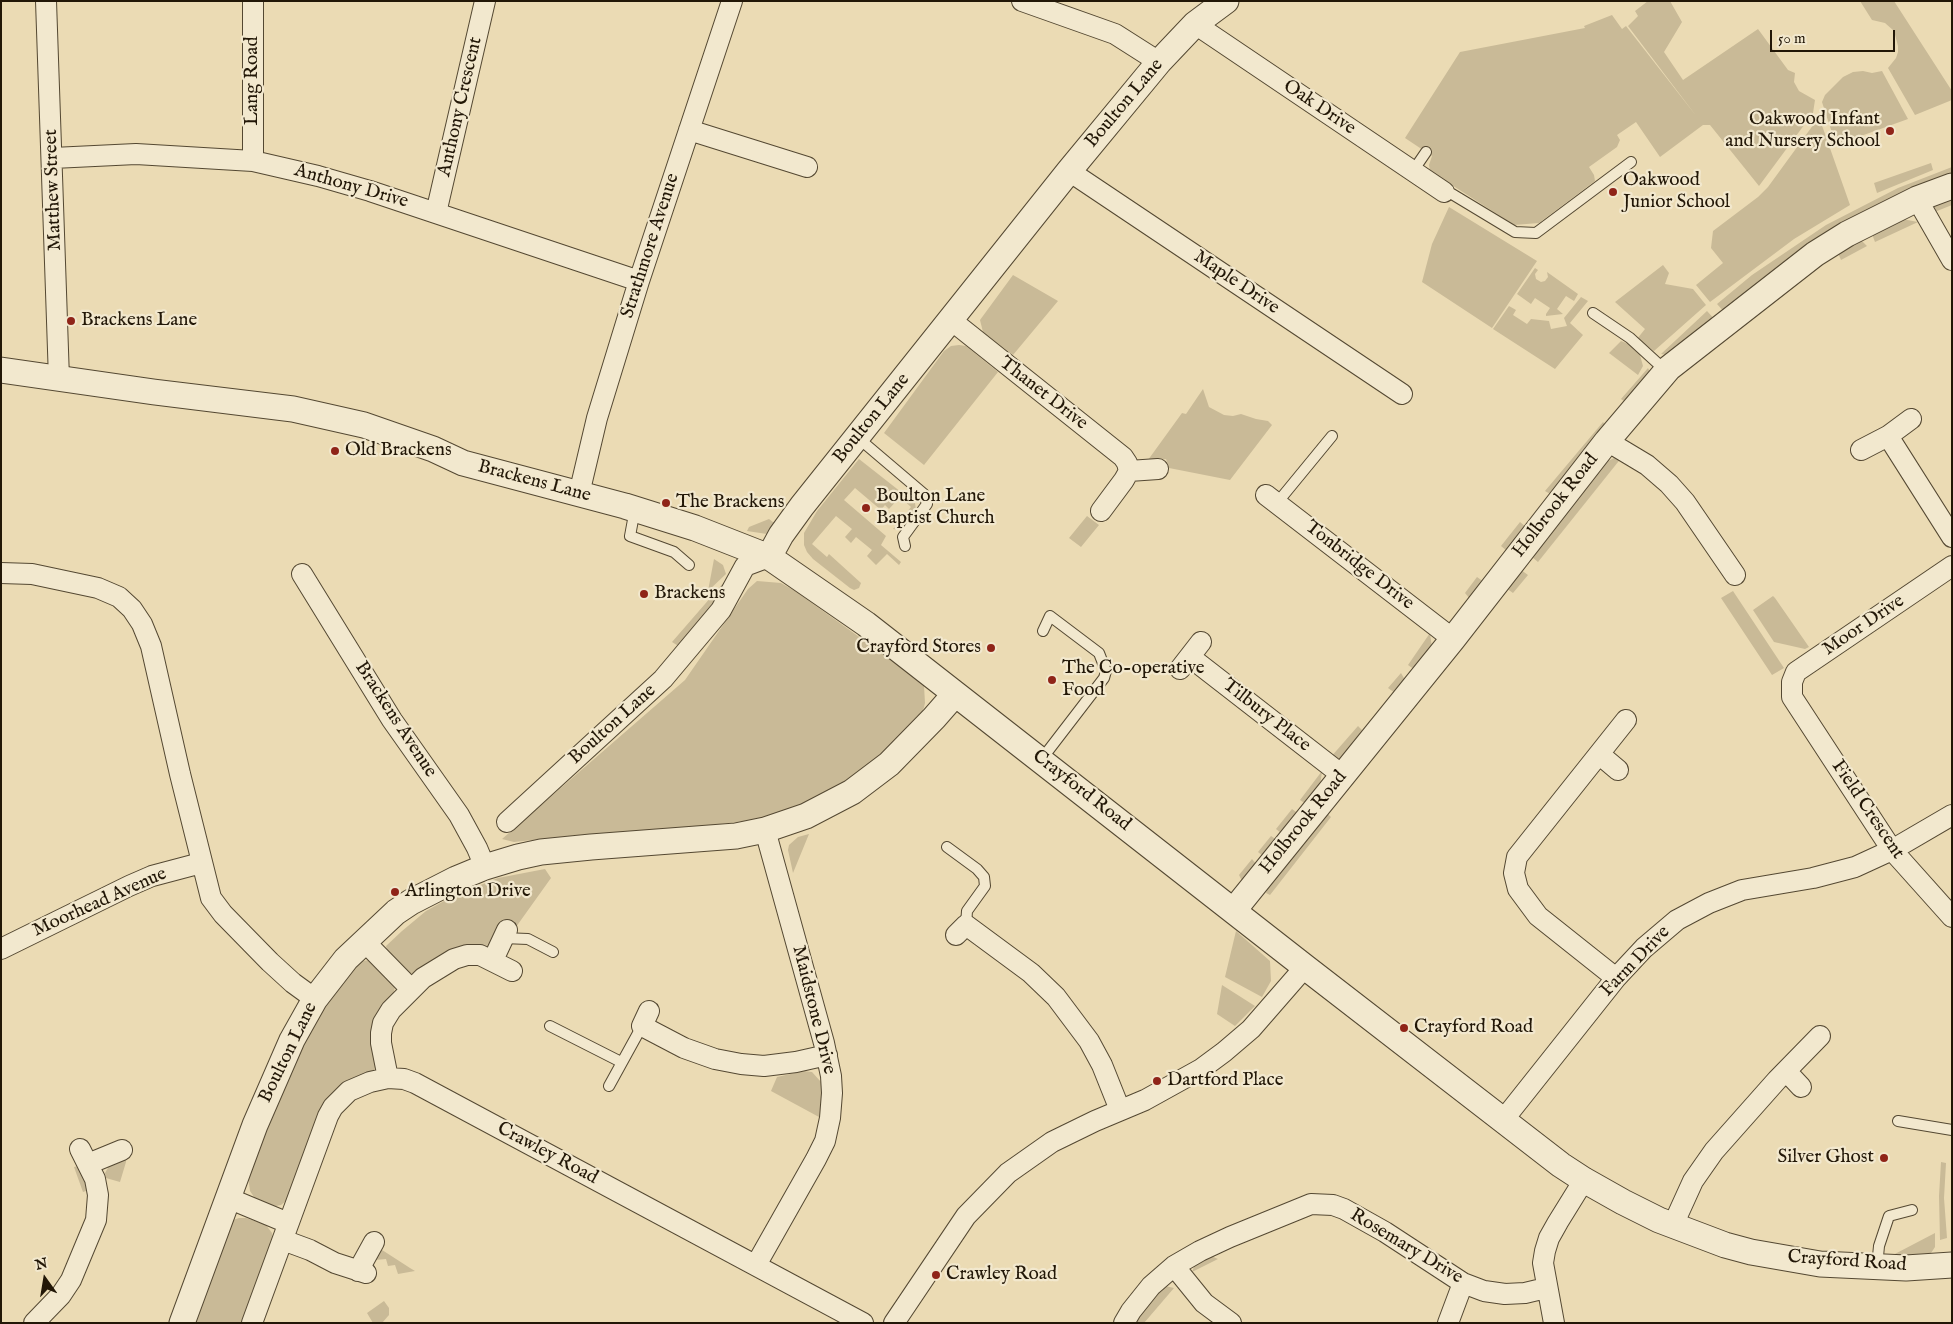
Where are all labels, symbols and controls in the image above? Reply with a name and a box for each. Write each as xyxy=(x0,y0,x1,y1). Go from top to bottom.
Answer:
scale bar xyxy=(1773,20,1898,52)
text: 50 m xyxy=(1778,29,1806,48)
street label: Anthony Crescent xyxy=(434,35,488,179)
street label: Lang Road xyxy=(242,36,264,126)
street label: Boulton Lane xyxy=(1081,55,1169,153)
street label: Oak Drive xyxy=(1278,75,1360,141)
place label: Oakwood Infant and Nursery School xyxy=(1725,109,1880,153)
marker: Oakwood Infant and Nursery School xyxy=(1884,125,1896,137)
street label: Matthew Street xyxy=(40,129,68,251)
street label: Anthony Drive xyxy=(291,160,411,214)
place label: Oakwood Junior School xyxy=(1623,170,1730,214)
street label: Strathmore Avenue xyxy=(617,171,685,321)
marker: Oakwood Junior School xyxy=(1607,186,1619,198)
street label: Maple Drive xyxy=(1189,246,1283,320)
place label: Brackens Lane xyxy=(81,310,197,332)
marker: Brackens Lane xyxy=(65,315,77,327)
street label: Thanet Drive xyxy=(994,352,1092,436)
street label: Boulton Lane xyxy=(829,369,915,469)
place label: Old Brackens xyxy=(345,440,452,462)
marker: Old Brackens xyxy=(329,445,341,457)
street label: Holbrook Road xyxy=(1508,449,1604,563)
street label: Brackens Lane xyxy=(475,456,593,508)
place label: Boulton Lane Baptist Church xyxy=(876,486,995,530)
place label: The Brackens xyxy=(676,492,784,514)
marker: The Brackens xyxy=(660,497,672,509)
marker: Boulton Lane Baptist Church xyxy=(860,502,872,514)
street label: Tonbridge Drive xyxy=(1300,516,1418,616)
place label: Brackens xyxy=(654,583,725,605)
marker: Brackens xyxy=(638,588,650,600)
street label: Moor Drive xyxy=(1819,590,1909,662)
place label: Crayford Stores xyxy=(856,637,981,659)
marker: Crayford Stores xyxy=(985,642,997,654)
street label: Brackens Avenue xyxy=(349,658,441,782)
place label: The Co-operative Food xyxy=(1062,658,1204,702)
marker: The Co-operative Food xyxy=(1046,674,1058,686)
street label: Tilbury Place xyxy=(1217,674,1315,758)
street label: Boulton Lane xyxy=(565,680,661,770)
street label: Crayford Road xyxy=(1027,745,1135,837)
street label: Field Crescent xyxy=(1826,756,1908,864)
street label: Holbrook Road xyxy=(1255,767,1353,879)
street label: Moorhead Avenue xyxy=(29,863,171,943)
place label: Arlington Drive xyxy=(405,881,531,903)
marker: Arlington Drive xyxy=(389,886,401,898)
street label: Farm Drive xyxy=(1597,922,1675,1002)
street label: Maidstone Drive xyxy=(786,943,840,1077)
street label: Boulton Lane xyxy=(255,999,323,1107)
place label: Crayford Road xyxy=(1414,1017,1533,1039)
marker: Crayford Road xyxy=(1398,1022,1410,1034)
place label: Dartford Place xyxy=(1167,1070,1283,1092)
marker: Dartford Place xyxy=(1151,1075,1163,1087)
street label: Crawley Road xyxy=(493,1118,601,1190)
place label: Silver Ghost xyxy=(1777,1147,1874,1169)
marker: Silver Ghost xyxy=(1878,1152,1890,1164)
street label: Rosemary Drive xyxy=(1345,1204,1467,1290)
street label: Crayford Road xyxy=(1787,1246,1907,1278)
north arrow xyxy=(20,1254,70,1304)
text: N xyxy=(34,1254,50,1275)
place label: Crawley Road xyxy=(946,1264,1057,1286)
marker: Crawley Road xyxy=(930,1269,942,1281)

